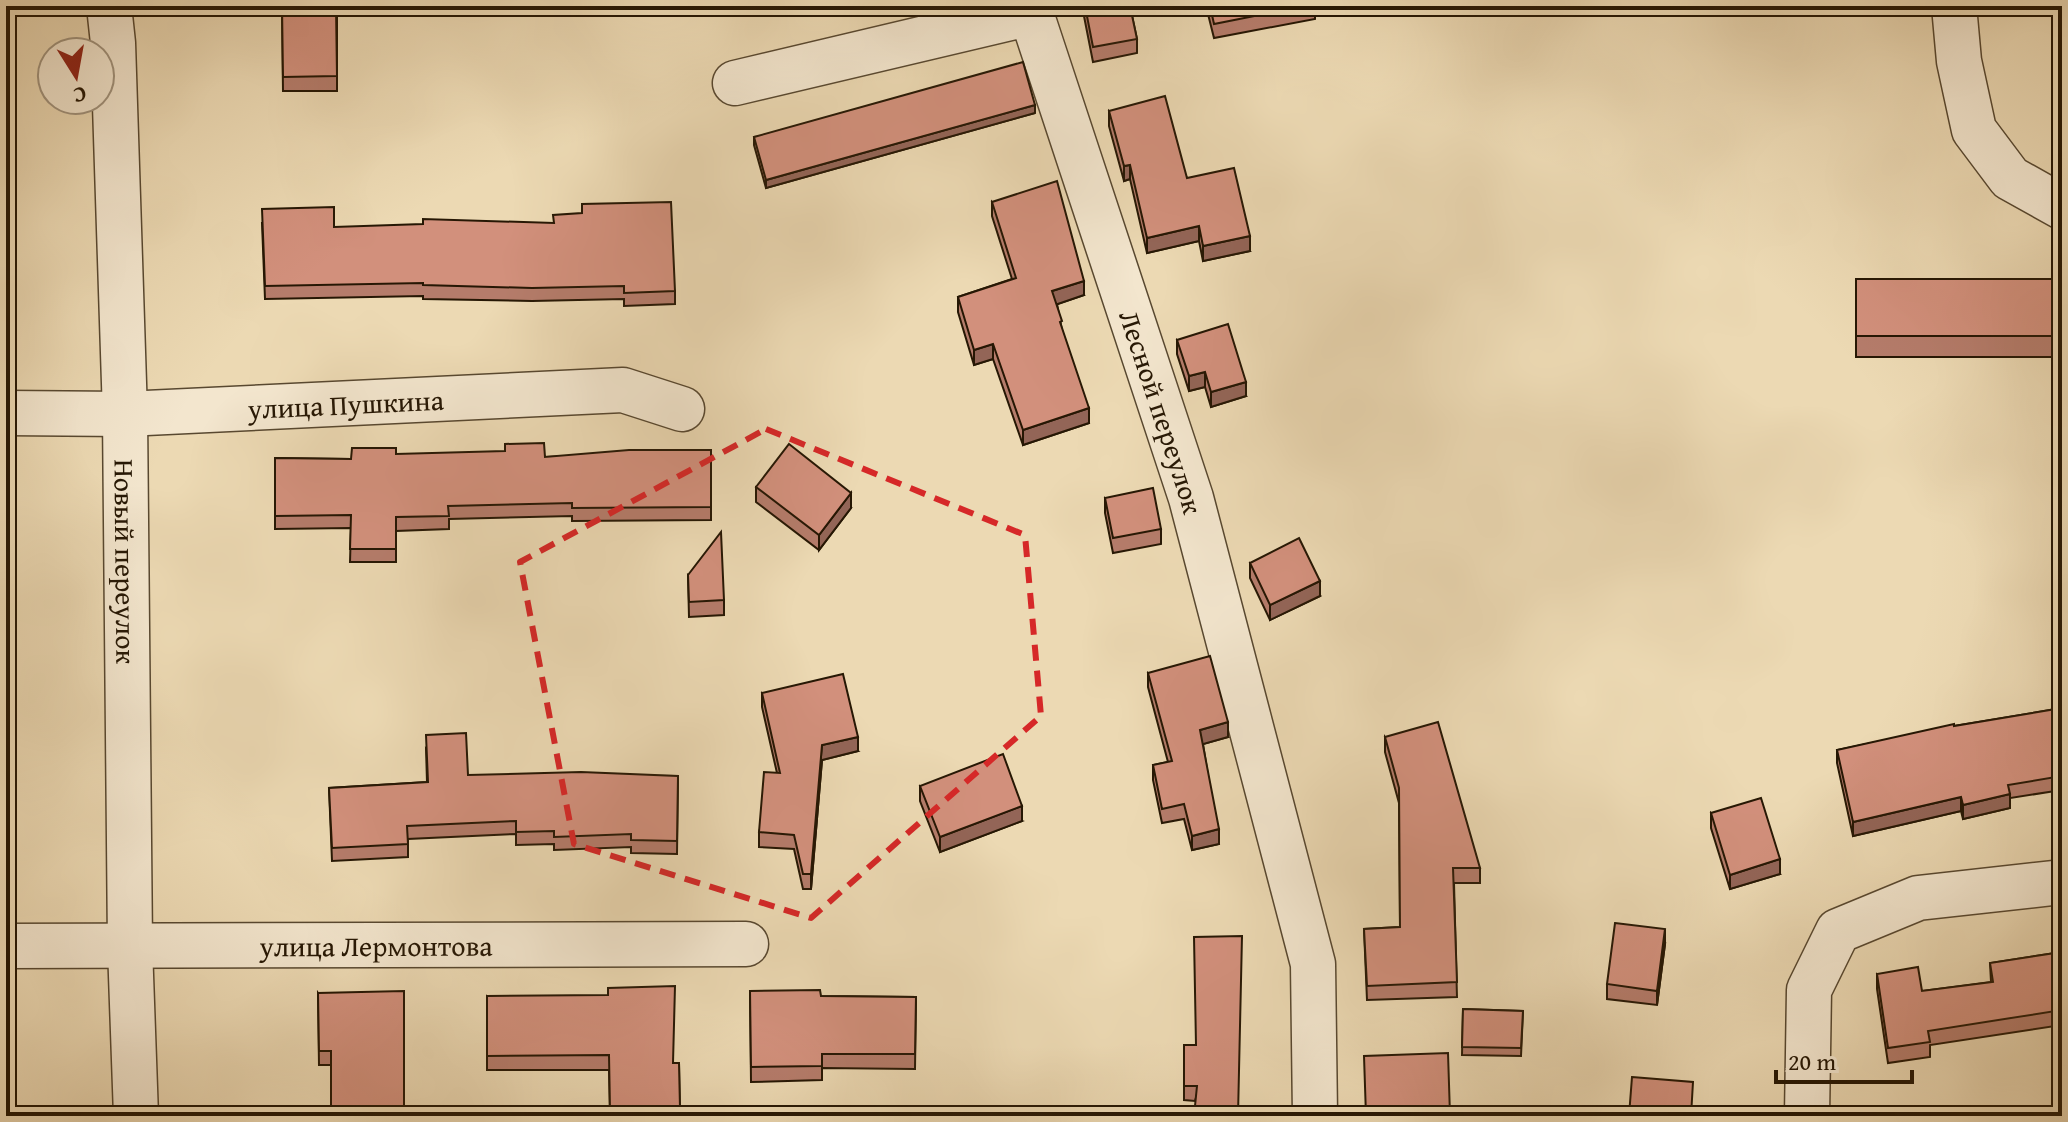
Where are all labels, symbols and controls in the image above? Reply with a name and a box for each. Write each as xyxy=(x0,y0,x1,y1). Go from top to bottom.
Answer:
north arrow xyxy=(36,36,116,116)
text: С xyxy=(71,79,89,113)
street label: Лесной переулок xyxy=(1110,304,1215,518)
street label: улица Пушкина xyxy=(246,378,445,429)
street label: Новый переулок xyxy=(105,459,148,665)
street label: улица Лермонтова xyxy=(258,924,493,966)
scale bar xyxy=(1776,1034,1912,1084)
text: 20 m xyxy=(1788,1044,1836,1079)

